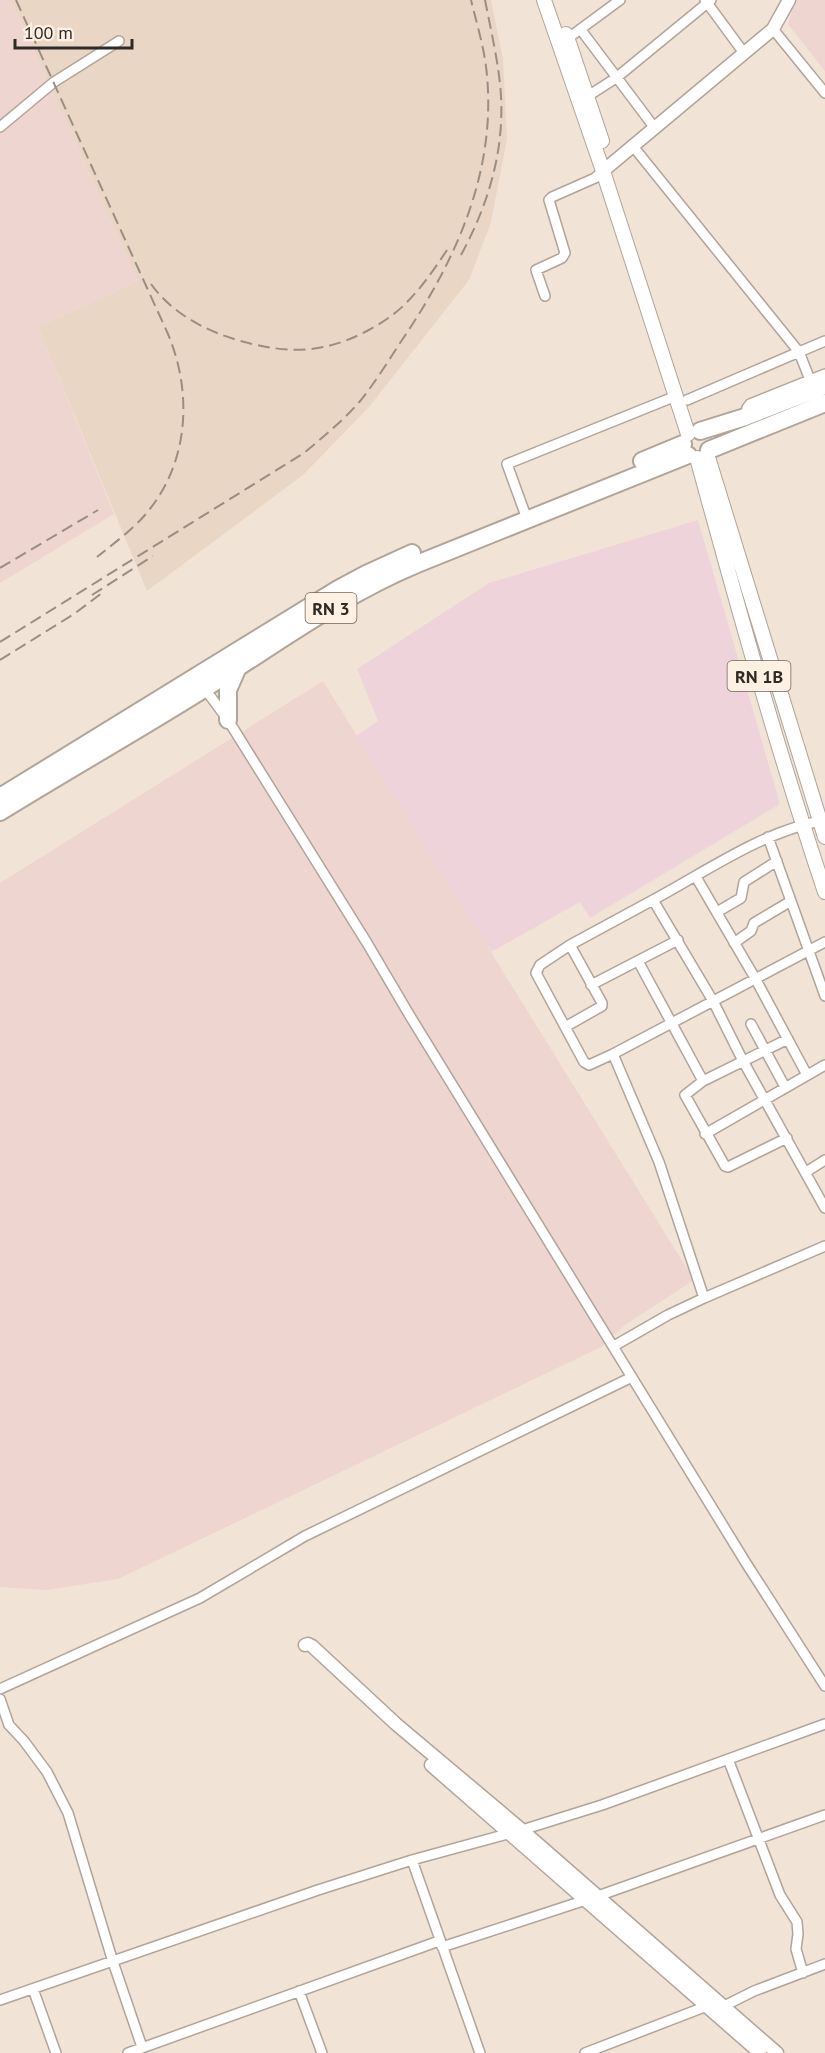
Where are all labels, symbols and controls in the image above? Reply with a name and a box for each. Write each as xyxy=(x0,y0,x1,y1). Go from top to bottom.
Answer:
scale bar xyxy=(15,12,132,50)
text: 100 m xyxy=(24,21,73,44)
road number: RN 3 xyxy=(306,593,356,623)
road number: RN 1B xyxy=(728,661,790,691)

